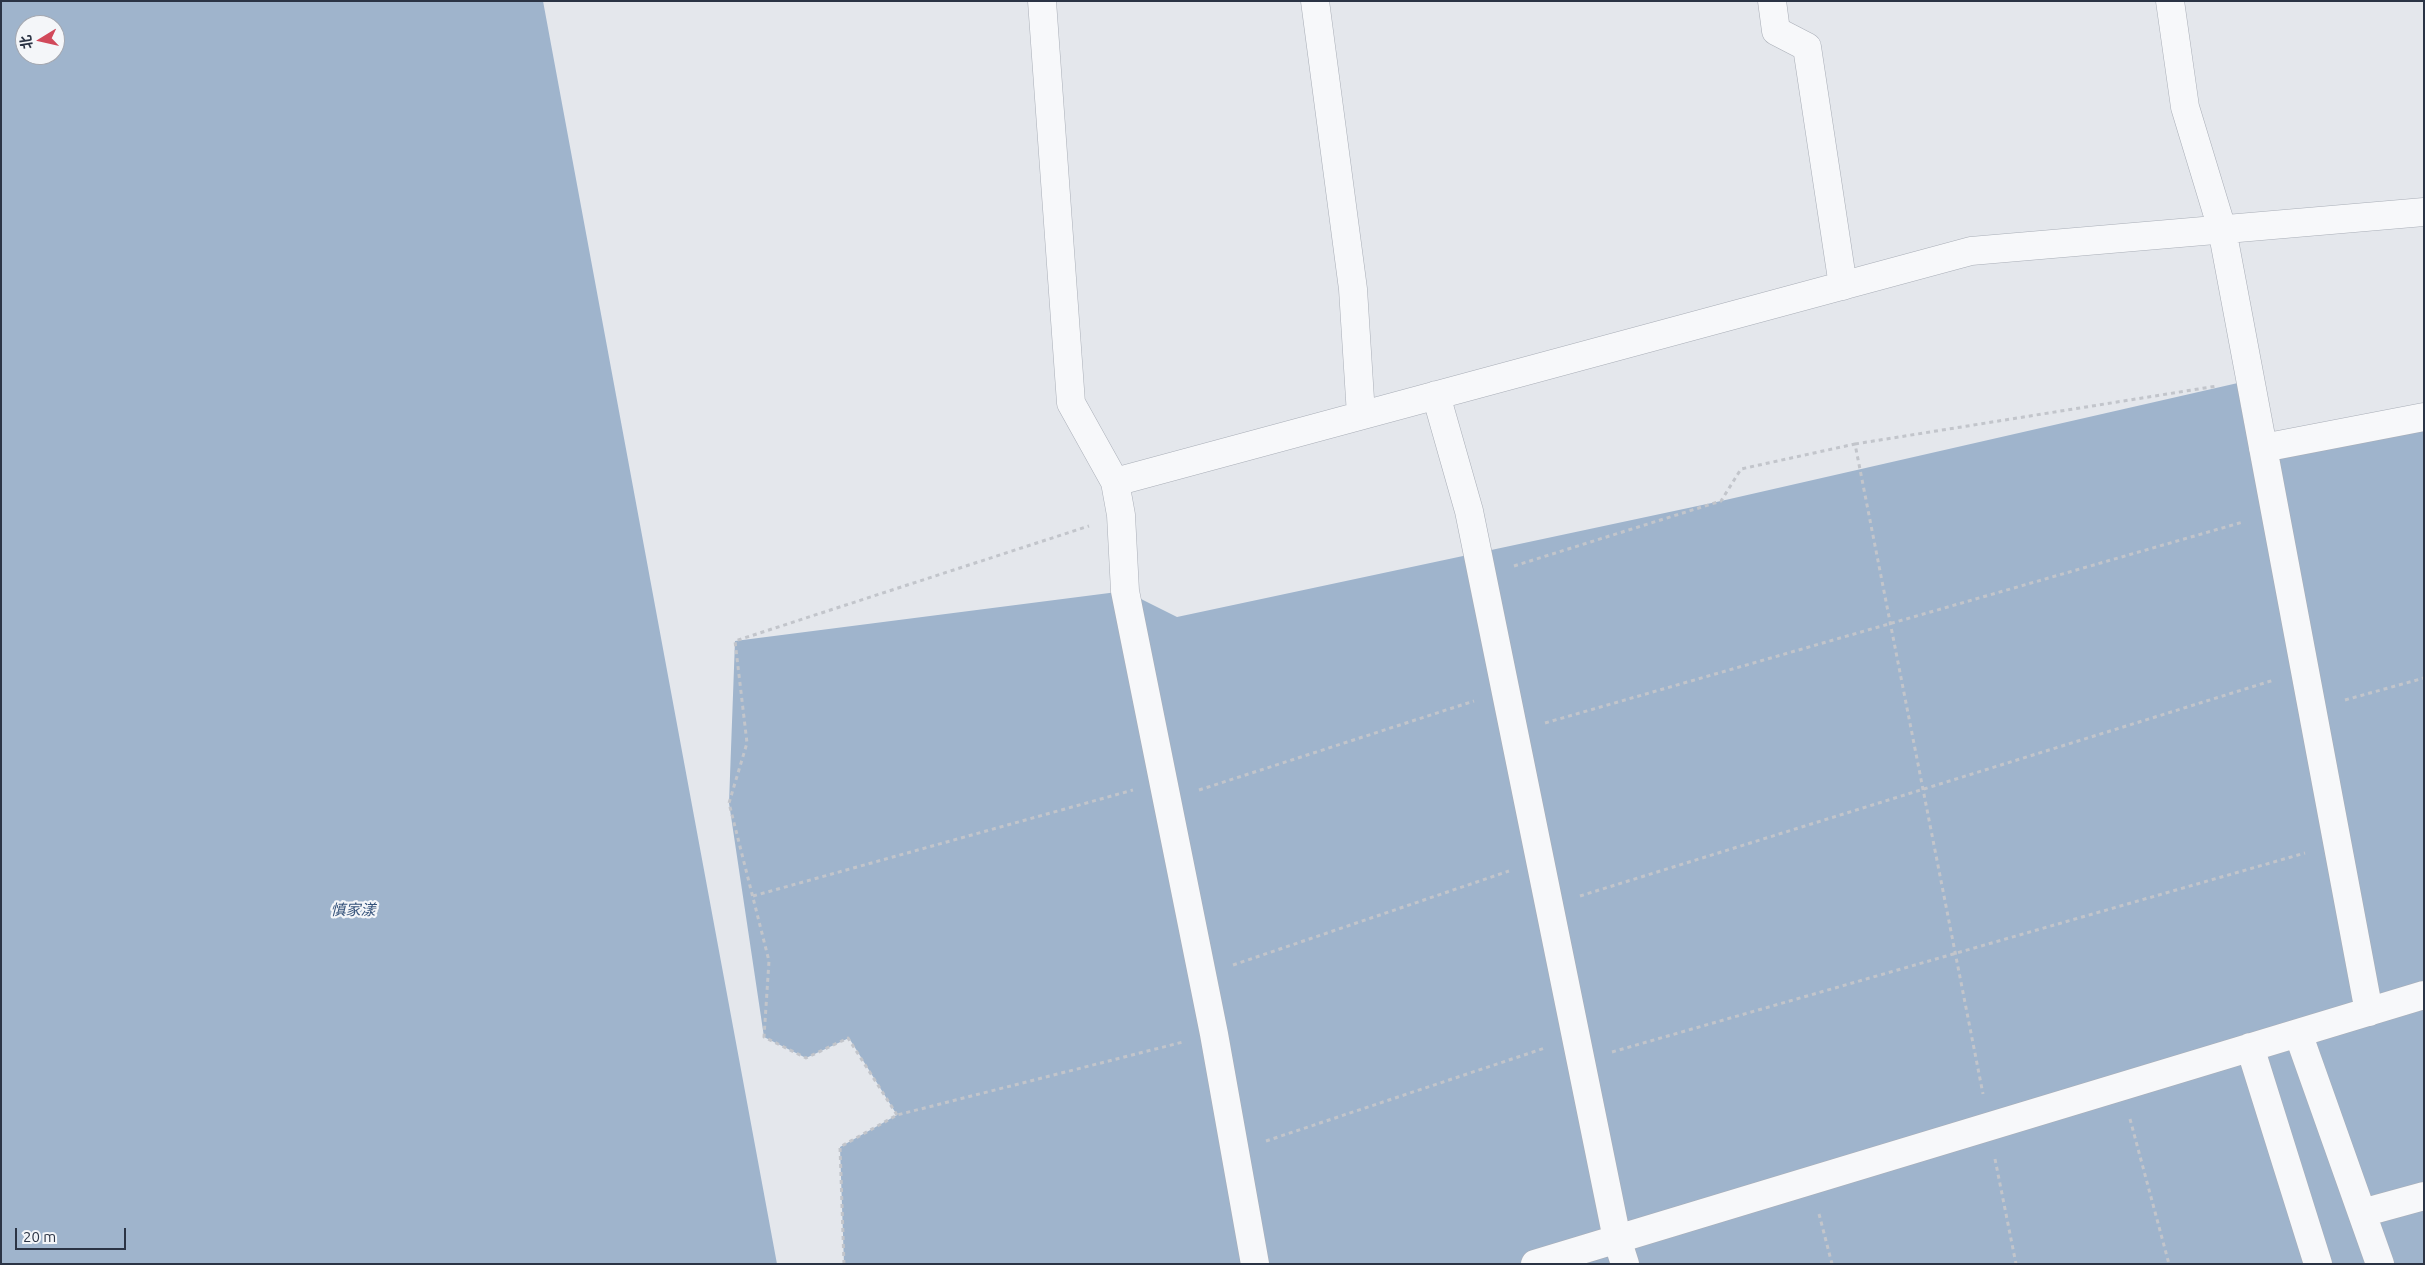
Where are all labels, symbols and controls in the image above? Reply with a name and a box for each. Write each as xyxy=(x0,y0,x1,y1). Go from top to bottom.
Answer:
north arrow xyxy=(15,15,65,65)
text: 北 xyxy=(17,34,35,50)
water label: 慎家漾 xyxy=(331,901,375,919)
scale bar xyxy=(18,1218,129,1250)
text: 20 m xyxy=(23,1228,56,1245)

